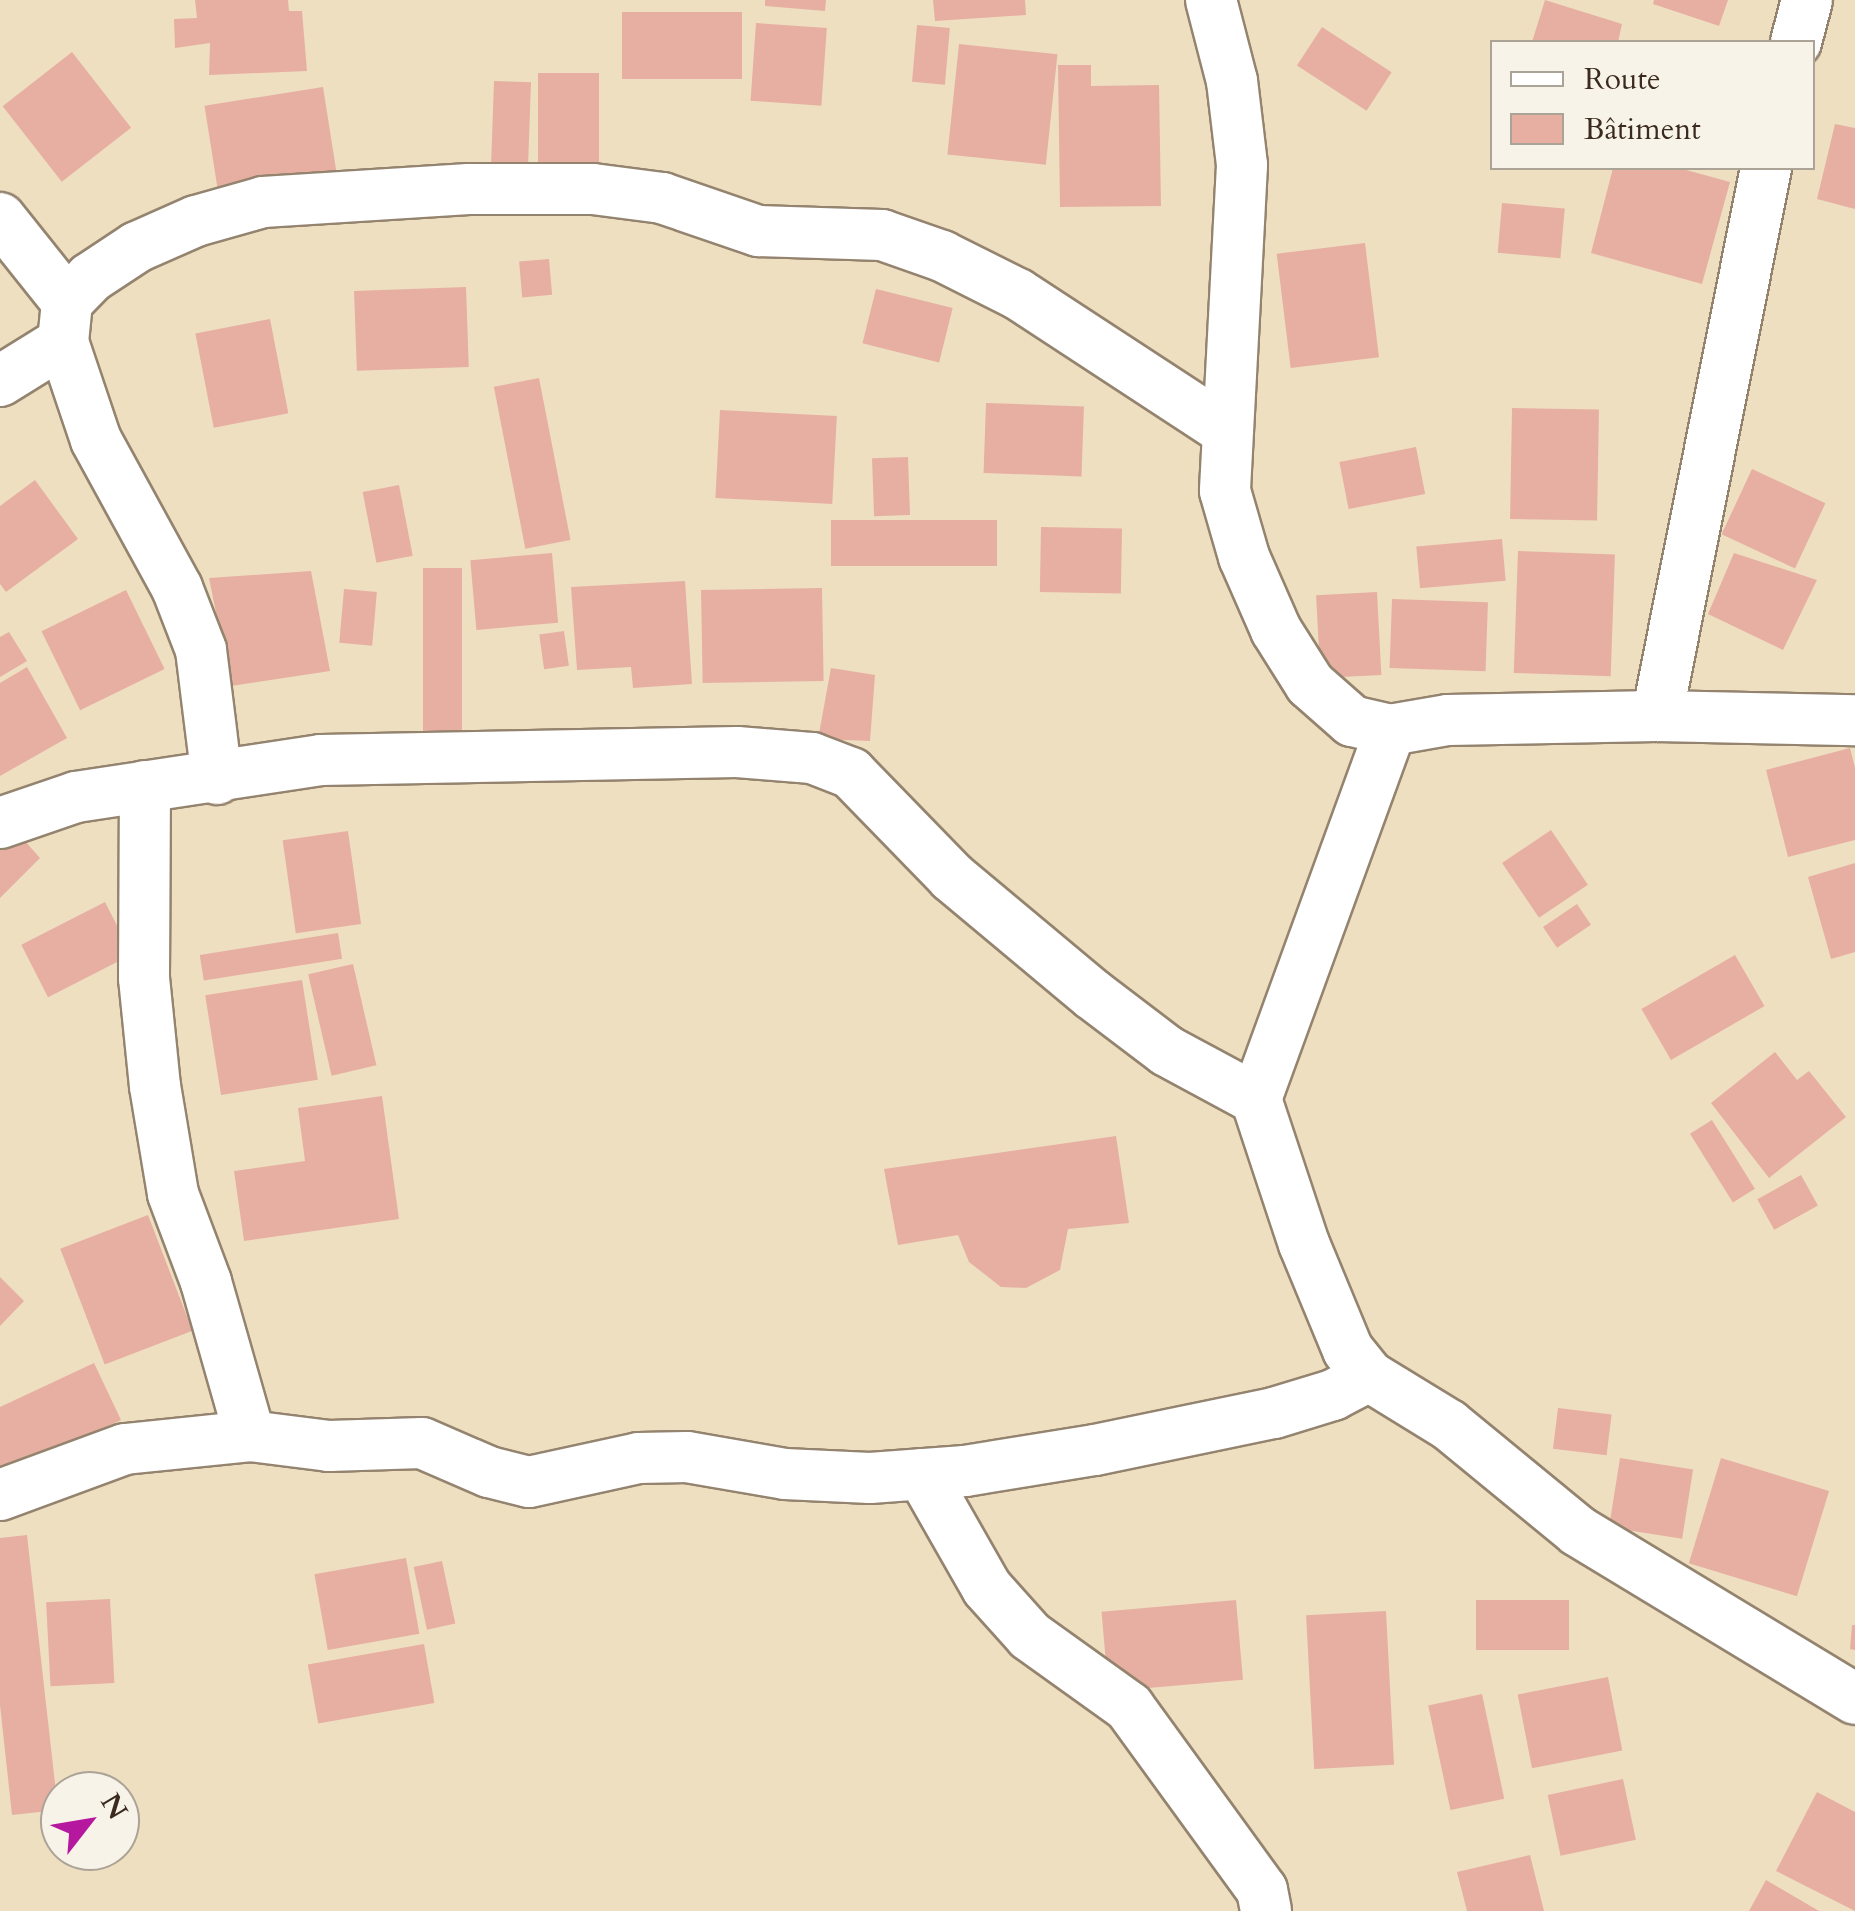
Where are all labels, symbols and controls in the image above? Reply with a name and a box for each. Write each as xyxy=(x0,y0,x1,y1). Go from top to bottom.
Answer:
legend xyxy=(1490,40,1815,170)
text: Route xyxy=(1584,59,1661,100)
text: Bâtiment xyxy=(1584,109,1701,150)
north arrow xyxy=(40,1771,140,1871)
text: N xyxy=(91,1786,137,1827)

